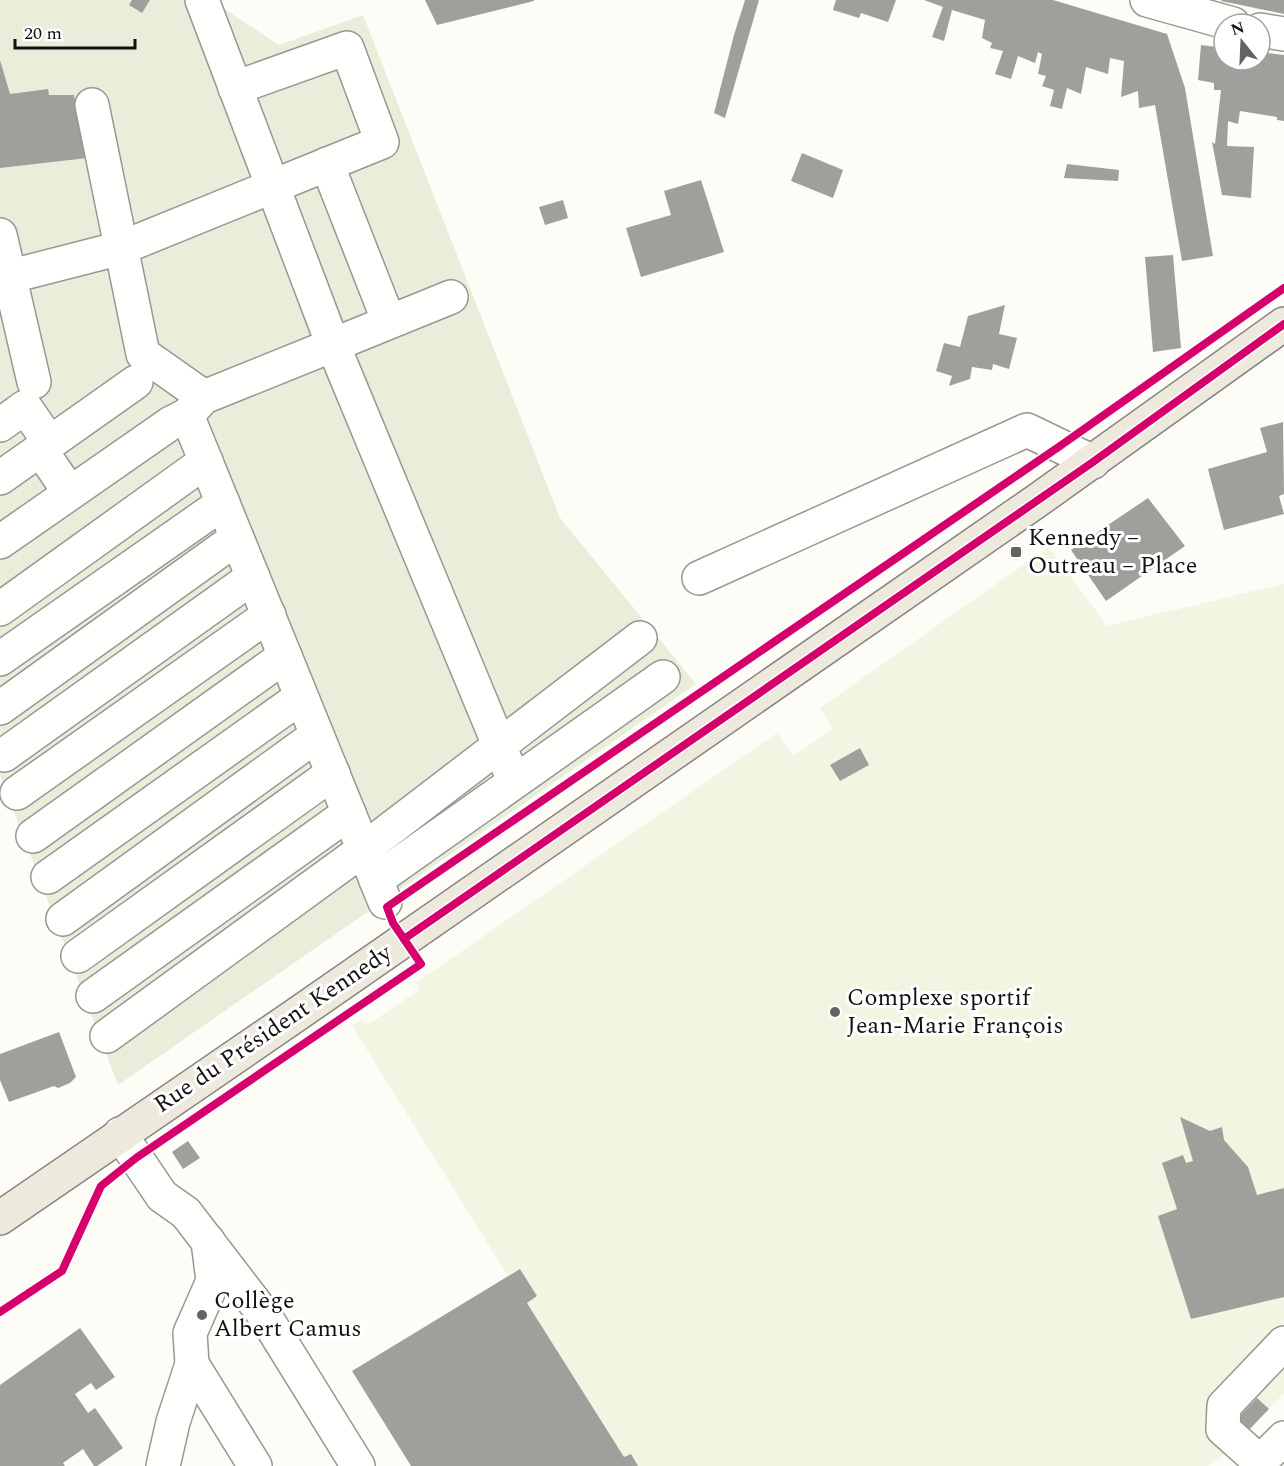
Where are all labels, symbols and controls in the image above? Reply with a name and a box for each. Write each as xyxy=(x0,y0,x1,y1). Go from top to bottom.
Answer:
scale bar xyxy=(15,12,135,50)
north arrow xyxy=(1212,12,1272,72)
text: N xyxy=(1228,15,1248,42)
text: 20 m xyxy=(24,20,62,47)
place label: Kennedy – Outreau – Place xyxy=(1028,520,1197,584)
marker: Kennedy – Outreau – Place xyxy=(1009,545,1023,559)
street label: Rue du Président Kennedy xyxy=(147,935,400,1122)
place label: Complexe sportif Jean-Marie François xyxy=(847,980,1064,1044)
marker: Complexe sportif Jean-Marie François xyxy=(828,1005,842,1019)
place label: Collège Albert Camus xyxy=(214,1283,362,1347)
marker: Collège Albert Camus xyxy=(195,1308,209,1322)

